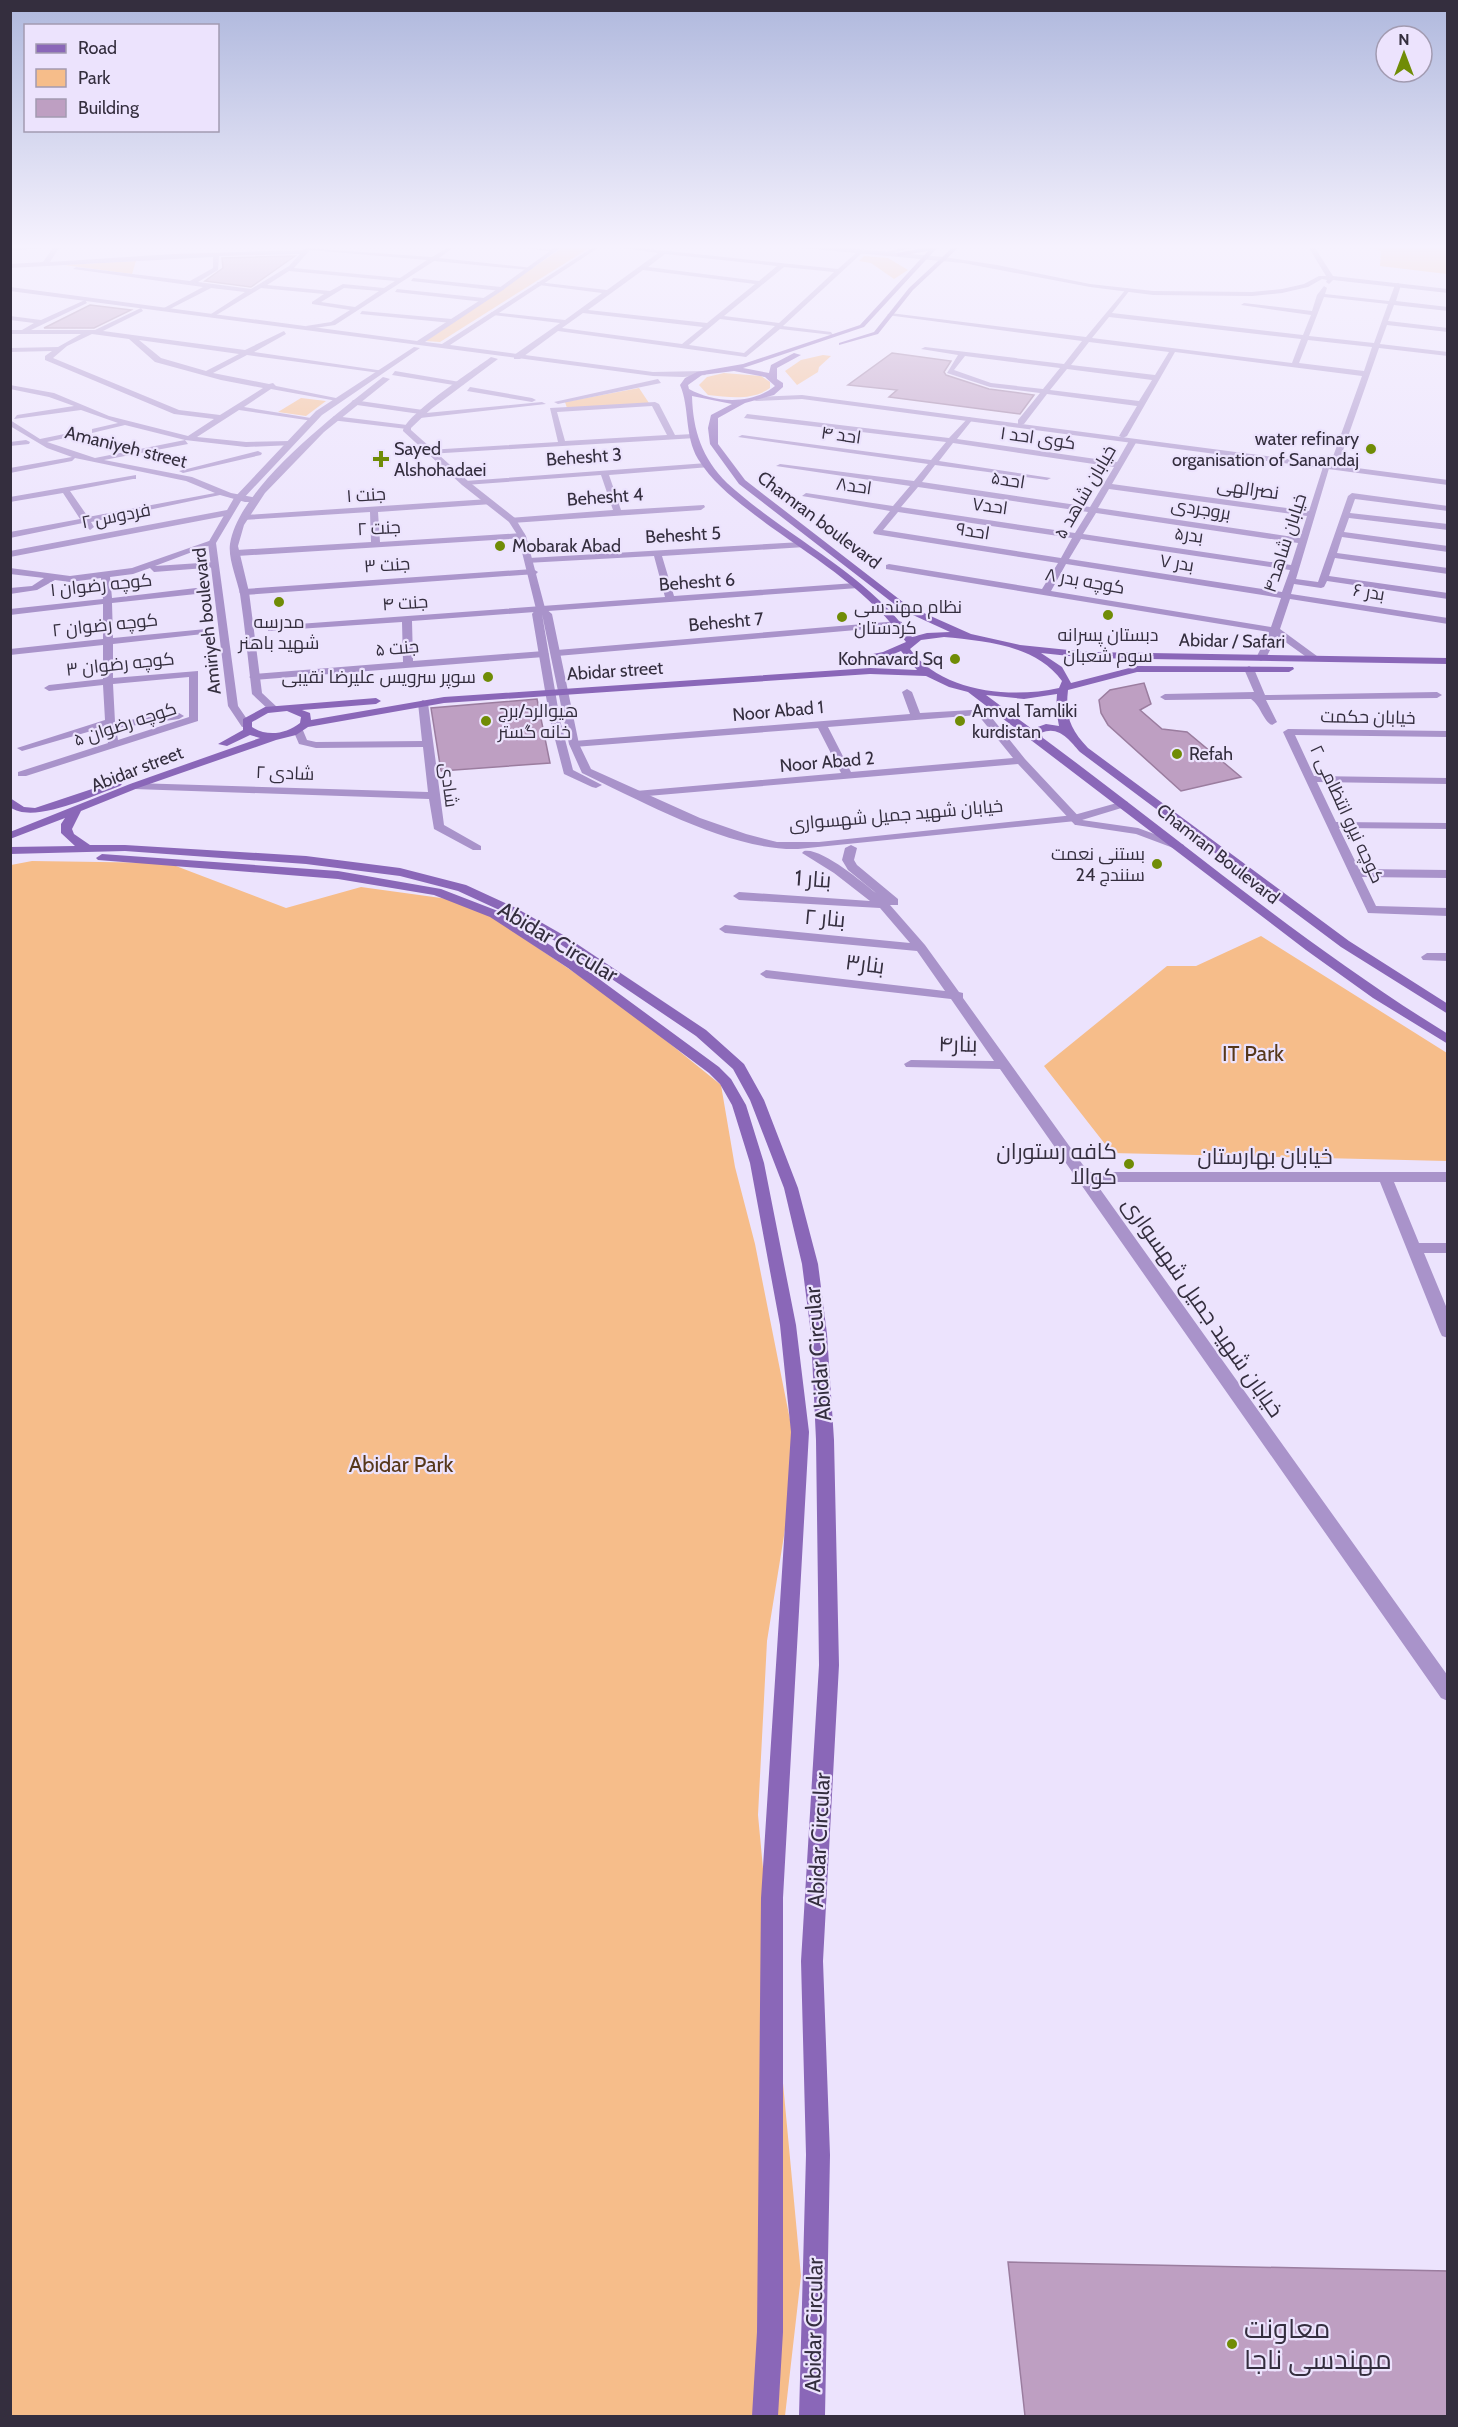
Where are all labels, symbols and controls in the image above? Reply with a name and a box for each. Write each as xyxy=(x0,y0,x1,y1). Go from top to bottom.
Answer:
legend xyxy=(24,24,219,132)
north arrow xyxy=(1374,24,1434,84)
text: N xyxy=(1398,30,1410,49)
text: Road xyxy=(78,37,117,59)
text: Park xyxy=(78,67,111,89)
text: Building xyxy=(78,97,140,119)
street label: Amaniyeh street xyxy=(63,421,189,473)
street label: احد ۴ xyxy=(819,421,863,449)
street label: کوی احد ۱ xyxy=(999,422,1077,454)
place label: water refinary organisation of Sanandaj xyxy=(1172,428,1359,471)
place label: Sayed Alshohadaei xyxy=(394,438,486,481)
street label: خیابان شاهد ۵ xyxy=(1049,441,1121,543)
marker: water refinary organisation of Sanandaj xyxy=(1364,442,1378,456)
street label: Behesht 3 xyxy=(545,443,623,471)
marker: Sayed Alshohadaei xyxy=(372,450,390,468)
street label: Chamran boulevard xyxy=(753,466,885,574)
street label: احد۵ xyxy=(989,466,1027,494)
street label: احد۸ xyxy=(835,473,873,499)
street label: نصرالهی xyxy=(1216,474,1280,504)
street label: جنت ۱ xyxy=(345,483,387,507)
street label: Behesht 4 xyxy=(566,483,644,511)
street label: خیابان شاهد۴ xyxy=(1259,491,1311,595)
street label: احد۷ xyxy=(971,493,1009,519)
street label: بروجردی xyxy=(1170,493,1232,525)
street label: فردوس ۲ xyxy=(79,499,153,533)
street label: جنت ۲ xyxy=(357,516,401,540)
street label: احد۹ xyxy=(955,517,991,545)
street label: Behesht 5 xyxy=(645,522,721,548)
street label: بدر۵ xyxy=(1173,522,1205,548)
place label: Mobarak Abad xyxy=(512,535,621,557)
marker: Mobarak Abad xyxy=(493,539,507,553)
street label: Amiriyeh boulevard xyxy=(188,546,226,696)
street label: بدر ۷ xyxy=(1158,549,1196,577)
street label: جنت ۳ xyxy=(363,552,411,578)
street label: کوچه بدر ۸ xyxy=(1043,563,1127,600)
street label: Behesht 6 xyxy=(658,568,736,596)
street label: کوچه رضوان ۱ xyxy=(49,569,153,602)
street label: بدر ۶ xyxy=(1352,579,1386,605)
street label: جنت ۴ xyxy=(381,590,429,616)
marker: مدرسه شهید باهنر xyxy=(272,595,286,609)
place label: نظام مهندسی کردستان xyxy=(854,596,962,639)
street label: کوچه رضوان ۲ xyxy=(51,608,159,642)
street label: Behesht 7 xyxy=(688,608,764,636)
marker: دبستان پسرانه سوم شعبان xyxy=(1101,608,1115,622)
marker: نظام مهندسی کردستان xyxy=(835,610,849,624)
place label: مدرسه شهید باهنر xyxy=(238,611,319,654)
place label: دبستان پسرانه سوم شعبان xyxy=(1057,624,1159,668)
street label: Abidar / Safari xyxy=(1179,629,1285,653)
street label: جنت ۵ xyxy=(374,635,420,661)
street label: کوچه رضوان ۳ xyxy=(65,647,175,682)
place label: Kohnavard Sq xyxy=(838,648,943,670)
marker: Kohnavard Sq xyxy=(948,652,962,666)
street label: Abidar street xyxy=(566,657,664,685)
place label: سوپر سرویس علیرضا نقیبی xyxy=(282,666,476,689)
marker: سوپر سرویس علیرضا نقیبی xyxy=(481,670,495,684)
street label: Noor Abad 1 xyxy=(731,696,825,726)
street label: کوچه رضوان ۵ xyxy=(71,697,179,752)
place label: هیوالرد/برج خانه گستر xyxy=(497,700,578,743)
place label: Amval Tamliki kurdistan xyxy=(972,700,1077,743)
street label: خیابان حکمت xyxy=(1320,705,1416,729)
marker: هیوالرد/برج خانه گستر xyxy=(479,714,493,728)
marker: Amval Tamliki kurdistan xyxy=(953,714,967,728)
street label: Abidar street xyxy=(88,741,186,797)
street label: کوچه نیرو انتظامی ۲ xyxy=(1304,741,1389,887)
place label: Refah xyxy=(1189,743,1233,765)
street label: Noor Abad 2 xyxy=(779,747,875,777)
marker: Refah xyxy=(1170,747,1184,761)
street label: شادی ۲ xyxy=(255,761,315,785)
street label: شادی xyxy=(435,761,463,809)
street label: خیابان شهید جمیل شهسواری xyxy=(788,795,1004,835)
street label: Chamran Boulevard xyxy=(1152,799,1284,909)
place label: بستنی نعمت سنندج 24 xyxy=(1051,843,1145,887)
marker: بستنی نعمت سنندج 24 xyxy=(1150,857,1164,871)
street label: بنار 1 xyxy=(794,864,832,894)
street label: Abidar Circular xyxy=(493,896,623,988)
street label: بنار ۲ xyxy=(803,903,847,933)
street label: بنار۳ xyxy=(844,948,886,980)
street label: بنار۴ xyxy=(938,1030,978,1058)
park label: IT Park xyxy=(1222,1040,1284,1067)
place label: کافه رستوران کوالا xyxy=(996,1138,1117,1190)
street label: خیابان بهارستان xyxy=(1197,1143,1333,1170)
marker: کافه رستوران کوالا xyxy=(1122,1157,1136,1171)
street label: خیابان شهید جمیل شهسواری xyxy=(1117,1192,1289,1422)
street label: Abidar Circular xyxy=(799,1286,837,1422)
park label: Abidar Park xyxy=(349,1451,454,1478)
street label: Abidar Circular xyxy=(802,1772,836,1908)
street label: Abidar Circular xyxy=(799,2257,829,2393)
place label: معاونت مهندسی ناجا xyxy=(1244,2312,1392,2376)
marker: معاونت مهندسی ناجا xyxy=(1225,2337,1239,2351)

